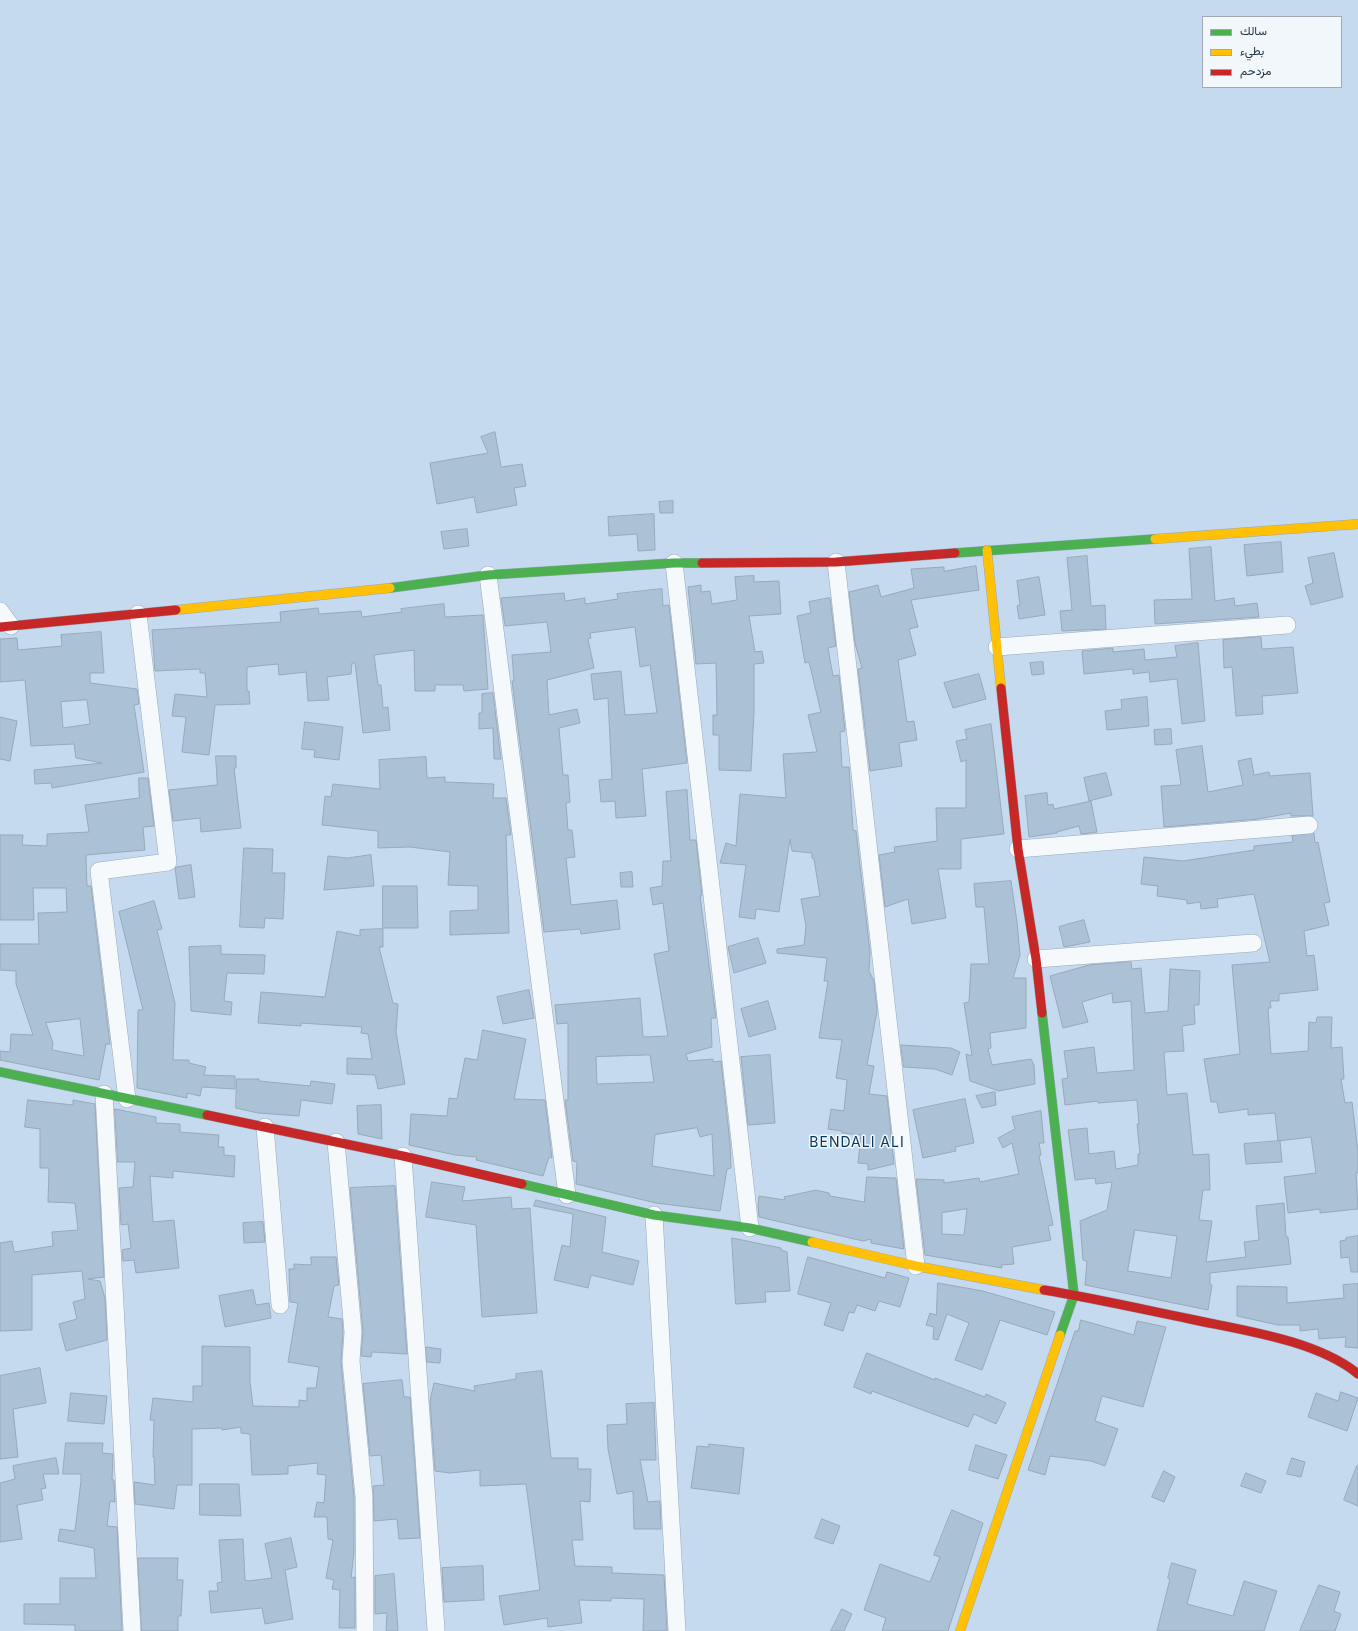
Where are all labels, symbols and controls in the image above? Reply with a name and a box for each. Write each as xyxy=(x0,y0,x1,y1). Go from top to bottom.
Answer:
legend xyxy=(1202,16,1342,88)
text: سالك xyxy=(1240,23,1267,38)
text: بطيء xyxy=(1240,43,1264,58)
text: مزدحم xyxy=(1240,63,1271,78)
district label: BENDALI ALI xyxy=(809,1135,905,1151)

